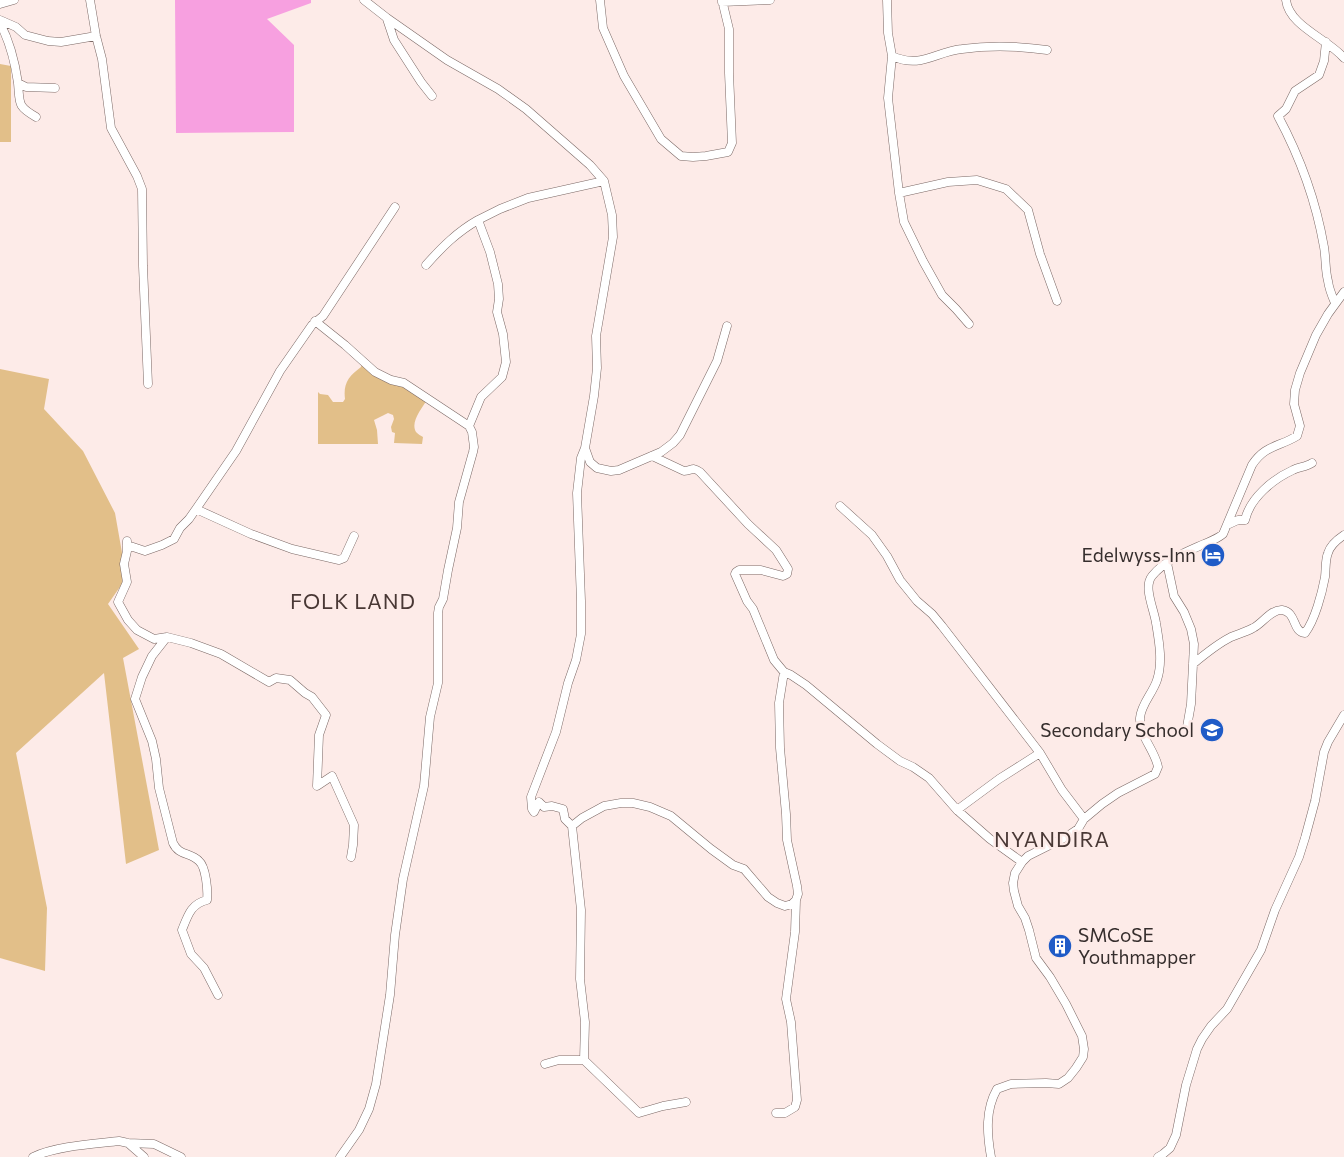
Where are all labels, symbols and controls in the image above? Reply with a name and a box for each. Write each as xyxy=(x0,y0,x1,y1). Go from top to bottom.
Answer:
hotel icon: Edelwyss-Inn xyxy=(1200,542,1226,568)
place label: Edelwyss-Inn xyxy=(1082,543,1196,566)
district label: FOLK LAND xyxy=(290,588,416,613)
school or university icon: Secondary School xyxy=(1199,717,1225,743)
place label: Secondary School xyxy=(1040,718,1194,741)
district label: NYANDIRA xyxy=(994,826,1110,851)
place label: SMCoSE Youthmapper xyxy=(1078,923,1196,968)
building icon: SMCoSE Youthmapper xyxy=(1047,933,1073,959)

